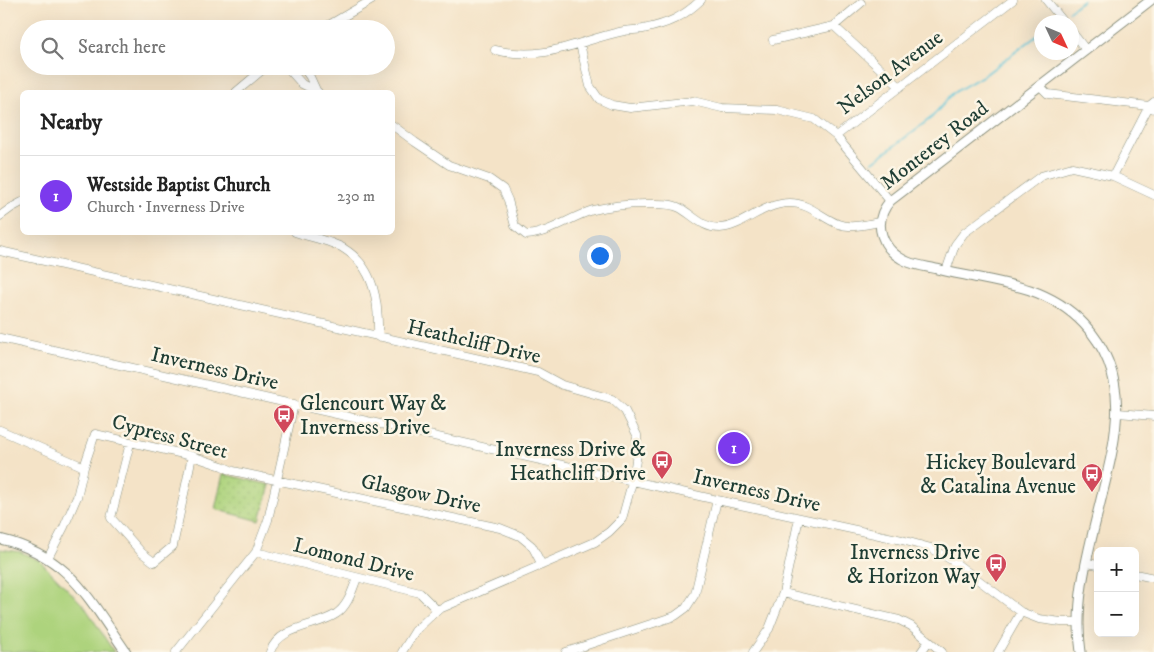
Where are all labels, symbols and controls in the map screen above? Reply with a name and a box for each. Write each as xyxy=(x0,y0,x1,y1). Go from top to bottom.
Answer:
north arrow xyxy=(1034,15,1079,60)
search box xyxy=(20,20,395,75)
street label: Nelson Avenue xyxy=(833,25,949,121)
icon: search xyxy=(38,34,66,62)
text: Search here xyxy=(78,36,166,59)
street label: Monterey Road xyxy=(875,95,994,196)
text: Nearby xyxy=(40,110,102,136)
text: Westside Baptist Church xyxy=(87,174,270,197)
text: 1 xyxy=(53,186,59,206)
text: 230 m xyxy=(337,186,375,206)
text: Church · Inverness Drive xyxy=(87,197,245,217)
your location xyxy=(587,243,613,269)
street label: Heathcliff Drive xyxy=(404,314,543,370)
street label: Inverness Drive xyxy=(148,342,281,396)
place label: Glencourt Way & Inverness Drive xyxy=(300,391,446,441)
bus stop icon: Glencourt Way & Inverness Drive xyxy=(272,403,296,434)
street label: Cypress Street xyxy=(109,409,231,465)
pin: 1 xyxy=(718,429,750,467)
place label: Inverness Drive & Heathcliff Drive xyxy=(495,437,646,487)
bus stop icon: Inverness Drive & Heathcliff Drive xyxy=(650,449,674,480)
place label: Hickey Boulevard & Catalina Avenue xyxy=(920,450,1077,500)
bus stop icon: Hickey Boulevard & Catalina Avenue xyxy=(1080,462,1104,493)
street label: Inverness Drive xyxy=(690,464,823,518)
street label: Glasgow Drive xyxy=(358,469,483,519)
street label: Lomond Drive xyxy=(290,532,417,588)
place label: Inverness Drive & Horizon Way xyxy=(847,540,981,590)
map controls xyxy=(1094,547,1139,637)
button: + xyxy=(1094,547,1139,592)
bus stop icon: Inverness Drive & Horizon Way xyxy=(984,552,1008,583)
button: − xyxy=(1094,592,1139,637)

